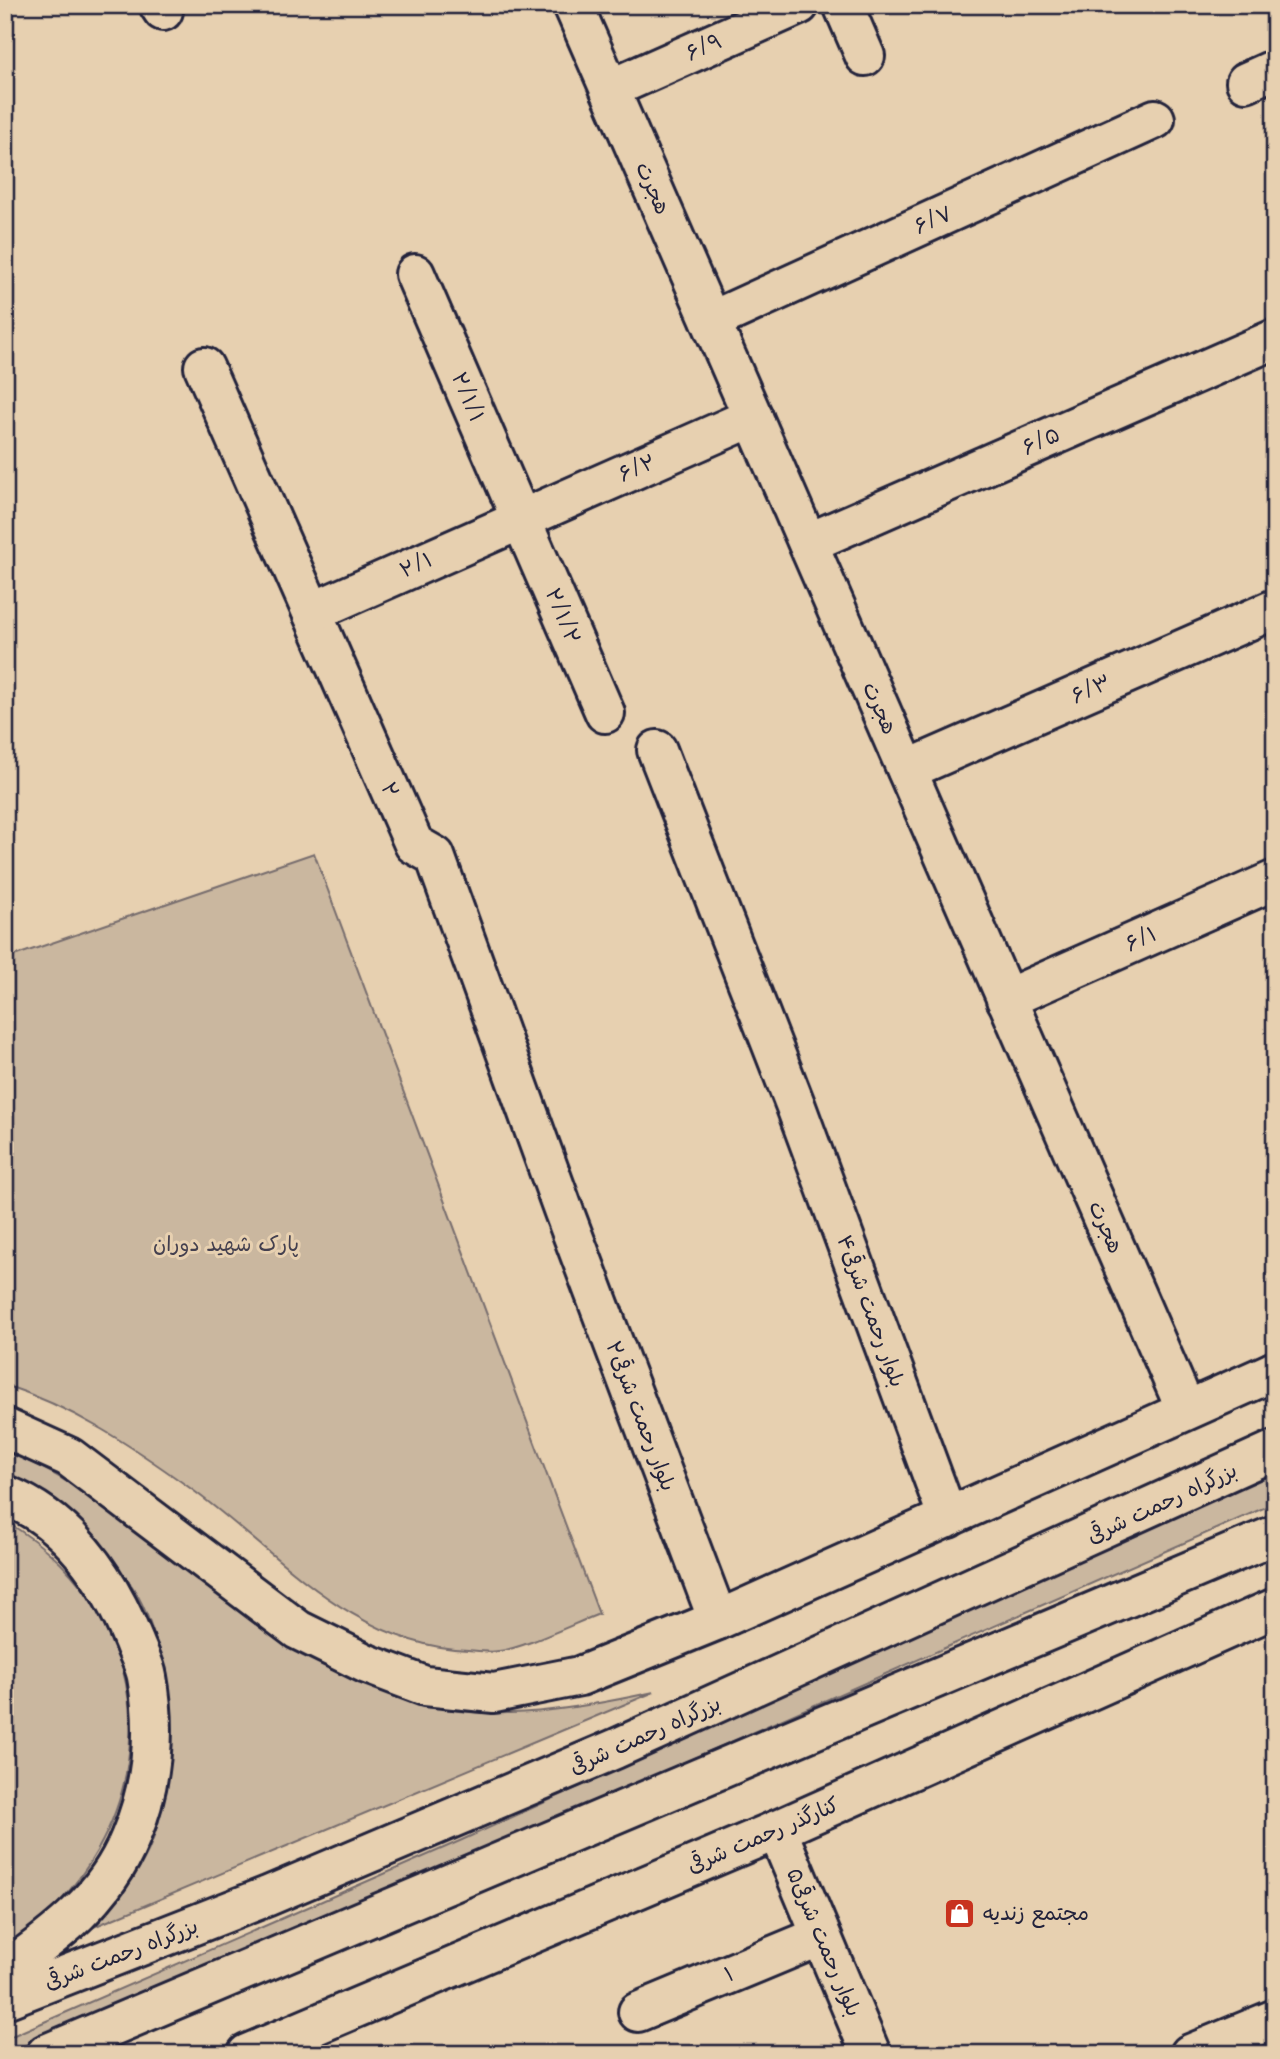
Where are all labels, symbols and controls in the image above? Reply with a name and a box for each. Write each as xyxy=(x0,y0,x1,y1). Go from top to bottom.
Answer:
street label: ۶/۹ xyxy=(681,26,726,65)
street label: هجرت xyxy=(631,157,678,218)
street label: ۶/۷ xyxy=(909,198,956,239)
street label: ۲/۱/۱ xyxy=(447,367,492,425)
street label: ۶/۵ xyxy=(1017,420,1063,460)
street label: ۶/۲ xyxy=(614,447,659,487)
street label: ۲/۱ xyxy=(395,545,436,583)
street label: ۲/۱/۲ xyxy=(541,583,588,647)
street label: ۶/۳ xyxy=(1066,667,1115,708)
street label: هجرت xyxy=(858,677,905,738)
street label: ۲ xyxy=(376,777,407,801)
street label: ۶/۱ xyxy=(1121,919,1160,956)
street label: هجرت xyxy=(1084,1196,1131,1257)
park label: پارک شهید دوران xyxy=(153,1229,299,1258)
street label: بلوار رحمت شرقی۴ xyxy=(831,1231,912,1391)
street label: بلوار رحمت شرقی۲ xyxy=(600,1337,683,1495)
street label: بزرگراه رحمت شرقی xyxy=(1082,1455,1241,1549)
street label: بزرگراه رحمت شرقی xyxy=(565,1688,725,1780)
street label: کنارگذر رحمت شرقی xyxy=(682,1789,842,1878)
street label: ۵بلوار رحمت شرقی xyxy=(781,1863,869,2020)
shop icon: مجتمع زندیه xyxy=(943,1896,977,1930)
place label: مجتمع زندیه xyxy=(983,1898,1089,1928)
street label: بزرگراه رحمت شرقی xyxy=(40,1911,202,1995)
street label: ۱ xyxy=(720,1959,737,1987)

